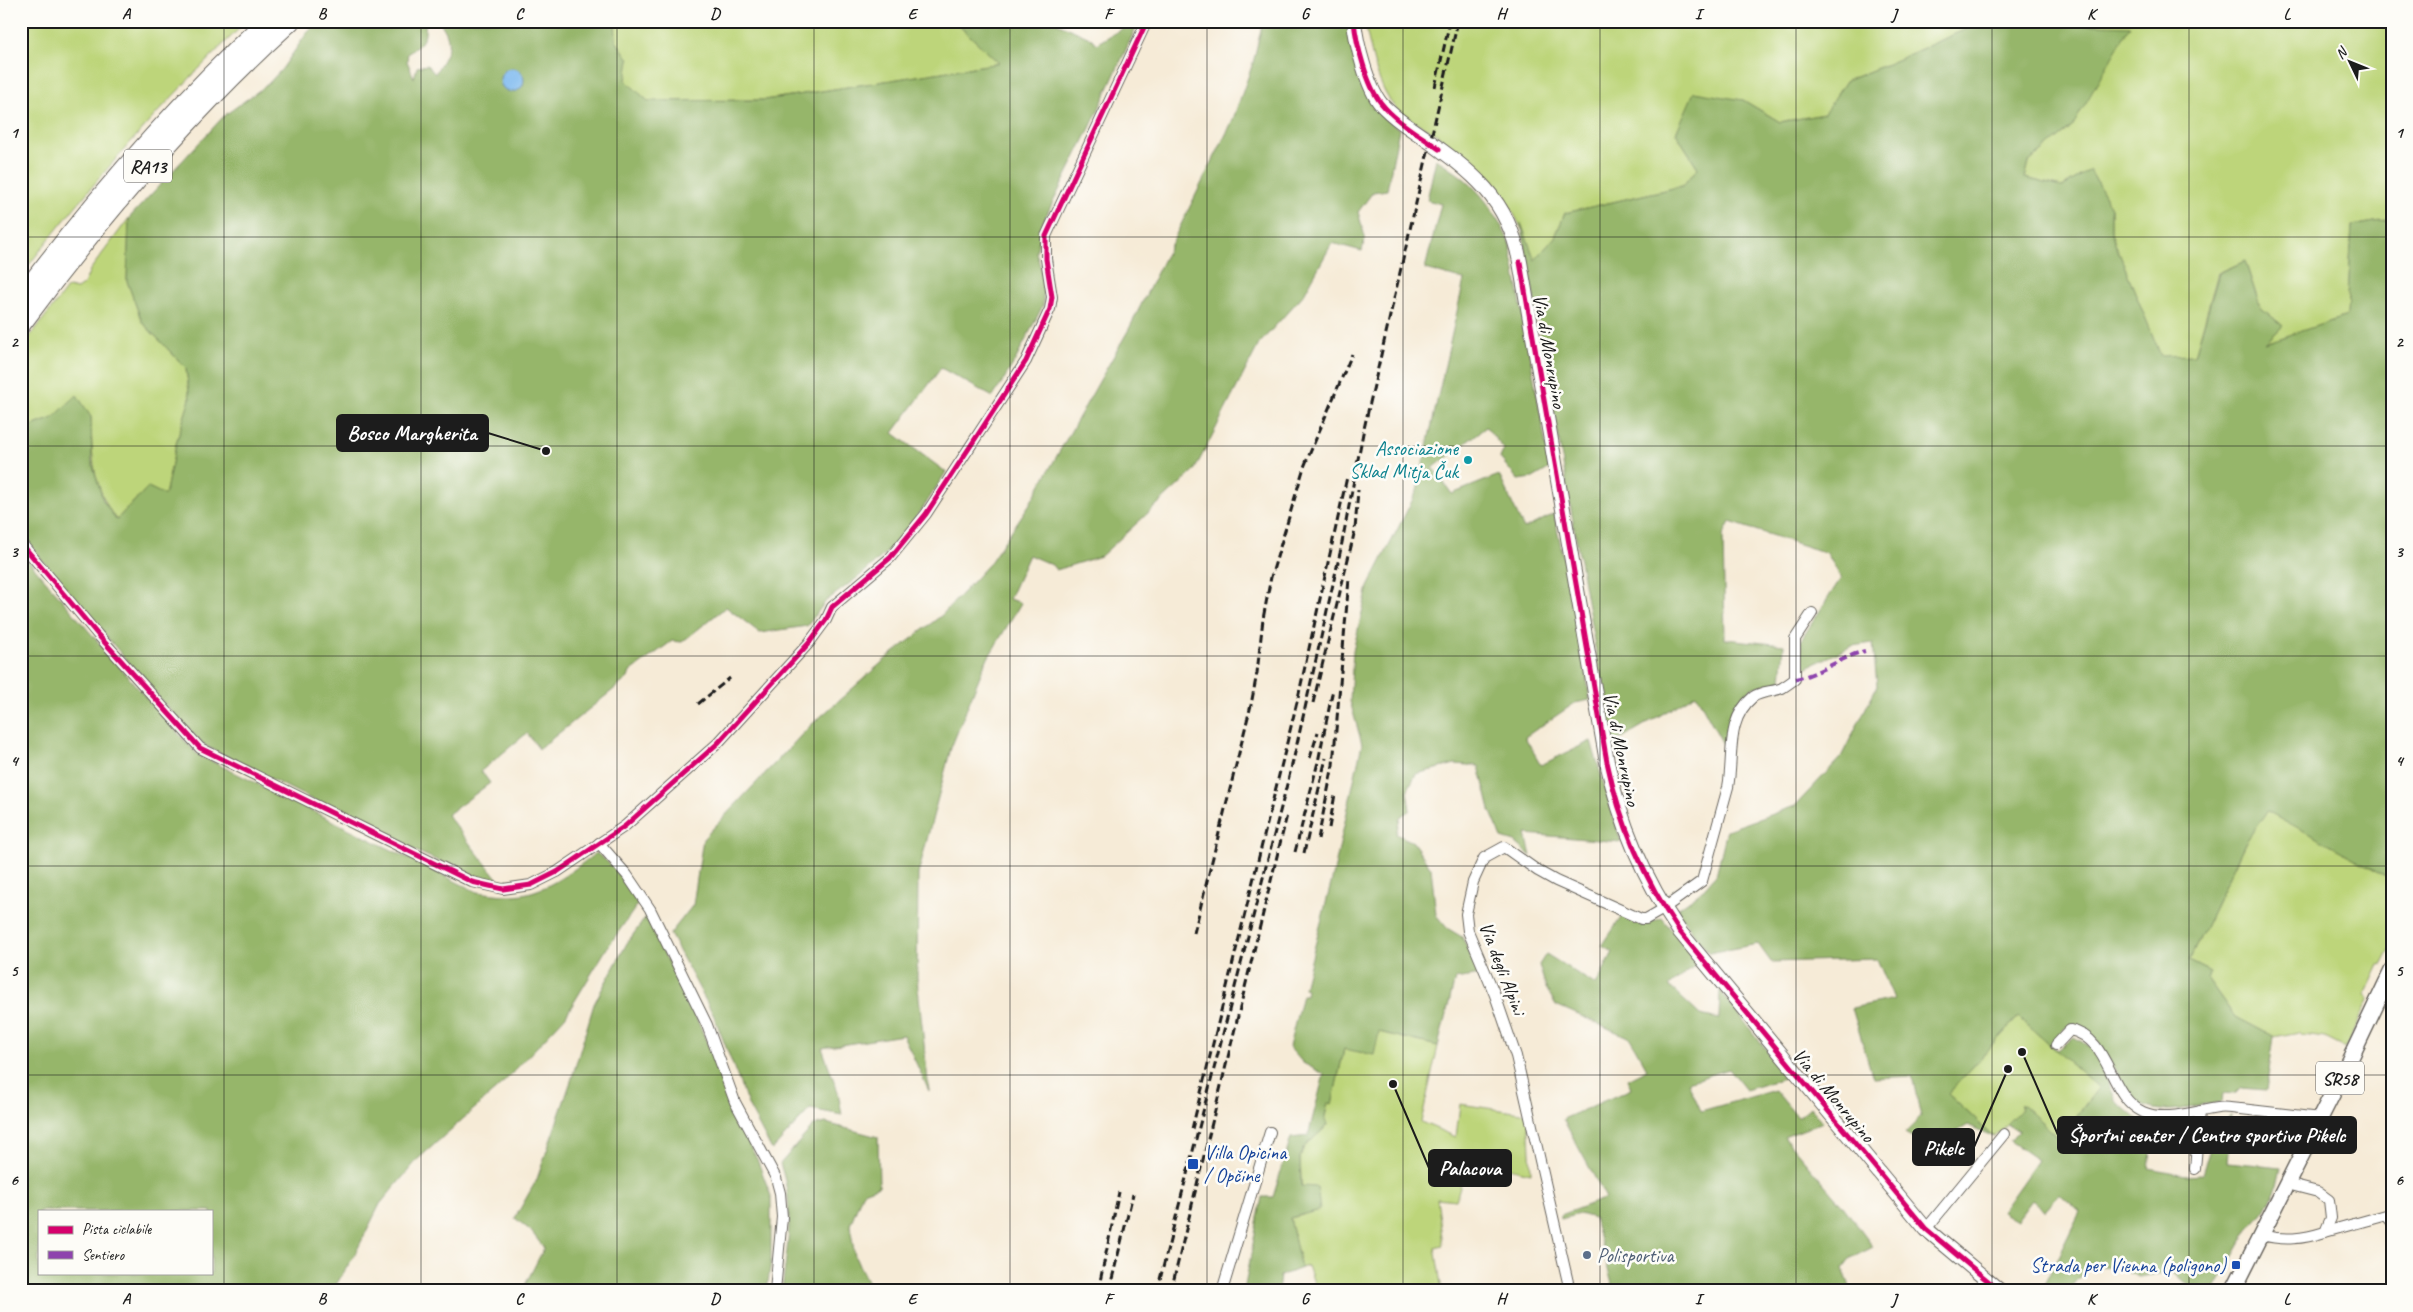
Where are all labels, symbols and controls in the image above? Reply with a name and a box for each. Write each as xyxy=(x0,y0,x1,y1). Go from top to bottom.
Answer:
text: A xyxy=(122,4,132,24)
text: B xyxy=(318,4,328,24)
text: C xyxy=(515,4,525,24)
text: D xyxy=(710,4,721,24)
text: E xyxy=(908,4,919,24)
text: F xyxy=(1104,4,1115,24)
text: G xyxy=(1301,4,1311,24)
text: H xyxy=(1496,4,1508,24)
text: I xyxy=(1695,4,1705,24)
text: J xyxy=(1890,4,1899,24)
text: K xyxy=(2087,4,2099,24)
text: L xyxy=(2284,4,2292,24)
north arrow xyxy=(2326,38,2376,88)
text: N xyxy=(2332,43,2352,62)
text: 1 xyxy=(10,123,19,143)
text: 1 xyxy=(2395,123,2404,143)
road number: RA13 xyxy=(124,150,172,182)
street label: Via di Monrupino xyxy=(1527,292,1572,411)
text: 2 xyxy=(10,332,19,352)
text: 2 xyxy=(2395,332,2404,352)
callout: Bosco Margherita xyxy=(337,415,488,451)
text: Bosco Margherita xyxy=(347,420,479,446)
place label: Associazione Sklad Mitja Čuk xyxy=(1350,436,1460,484)
marker: Associazione Sklad Mitja Čuk xyxy=(1462,454,1474,466)
text: 3 xyxy=(10,542,19,562)
text: 3 xyxy=(2395,542,2404,562)
street label: Via di Monrupino xyxy=(1597,690,1646,809)
text: 4 xyxy=(10,751,19,771)
text: 4 xyxy=(2395,751,2404,771)
street label: Via degli Alpini xyxy=(1473,918,1532,1020)
text: 5 xyxy=(11,961,20,981)
text: 5 xyxy=(2396,961,2405,981)
street label: Via di Monrupino xyxy=(1787,1043,1881,1148)
road number: SR58 xyxy=(2316,1062,2364,1094)
callout: Športni center / Centro sportivo Pikelc xyxy=(2058,1117,2356,1153)
text: Športni center / Centro sportivo Pikelc xyxy=(2068,1122,2347,1148)
callout: Pikelc xyxy=(1913,1129,1974,1165)
text: Pikelc xyxy=(1924,1135,1965,1161)
place label: Villa Opicina / Opčine xyxy=(1204,1140,1288,1188)
callout: Palacova xyxy=(1429,1150,1511,1186)
text: Palacova xyxy=(1439,1155,1503,1181)
marker: Villa Opicina / Opčine xyxy=(1186,1157,1200,1171)
text: 6 xyxy=(10,1170,19,1190)
text: 6 xyxy=(2395,1170,2404,1190)
legend xyxy=(38,1210,212,1274)
text: Pista ciclabile xyxy=(82,1220,152,1239)
place label: Polisportiva xyxy=(1597,1243,1675,1268)
text: Sentiero xyxy=(82,1246,125,1265)
marker: Polisportiva xyxy=(1581,1249,1593,1261)
place label: Strada per Vienna (poligono) xyxy=(2030,1253,2227,1278)
marker: Strada per Vienna (poligono) xyxy=(2230,1259,2242,1271)
text: A xyxy=(122,1289,132,1309)
text: B xyxy=(318,1289,328,1309)
text: C xyxy=(515,1289,525,1309)
text: D xyxy=(710,1289,721,1309)
text: E xyxy=(908,1289,919,1309)
text: F xyxy=(1104,1289,1115,1309)
text: G xyxy=(1301,1289,1311,1309)
text: H xyxy=(1496,1289,1508,1309)
text: I xyxy=(1695,1289,1705,1309)
text: J xyxy=(1890,1289,1899,1309)
text: K xyxy=(2087,1289,2099,1309)
text: L xyxy=(2284,1289,2292,1309)

